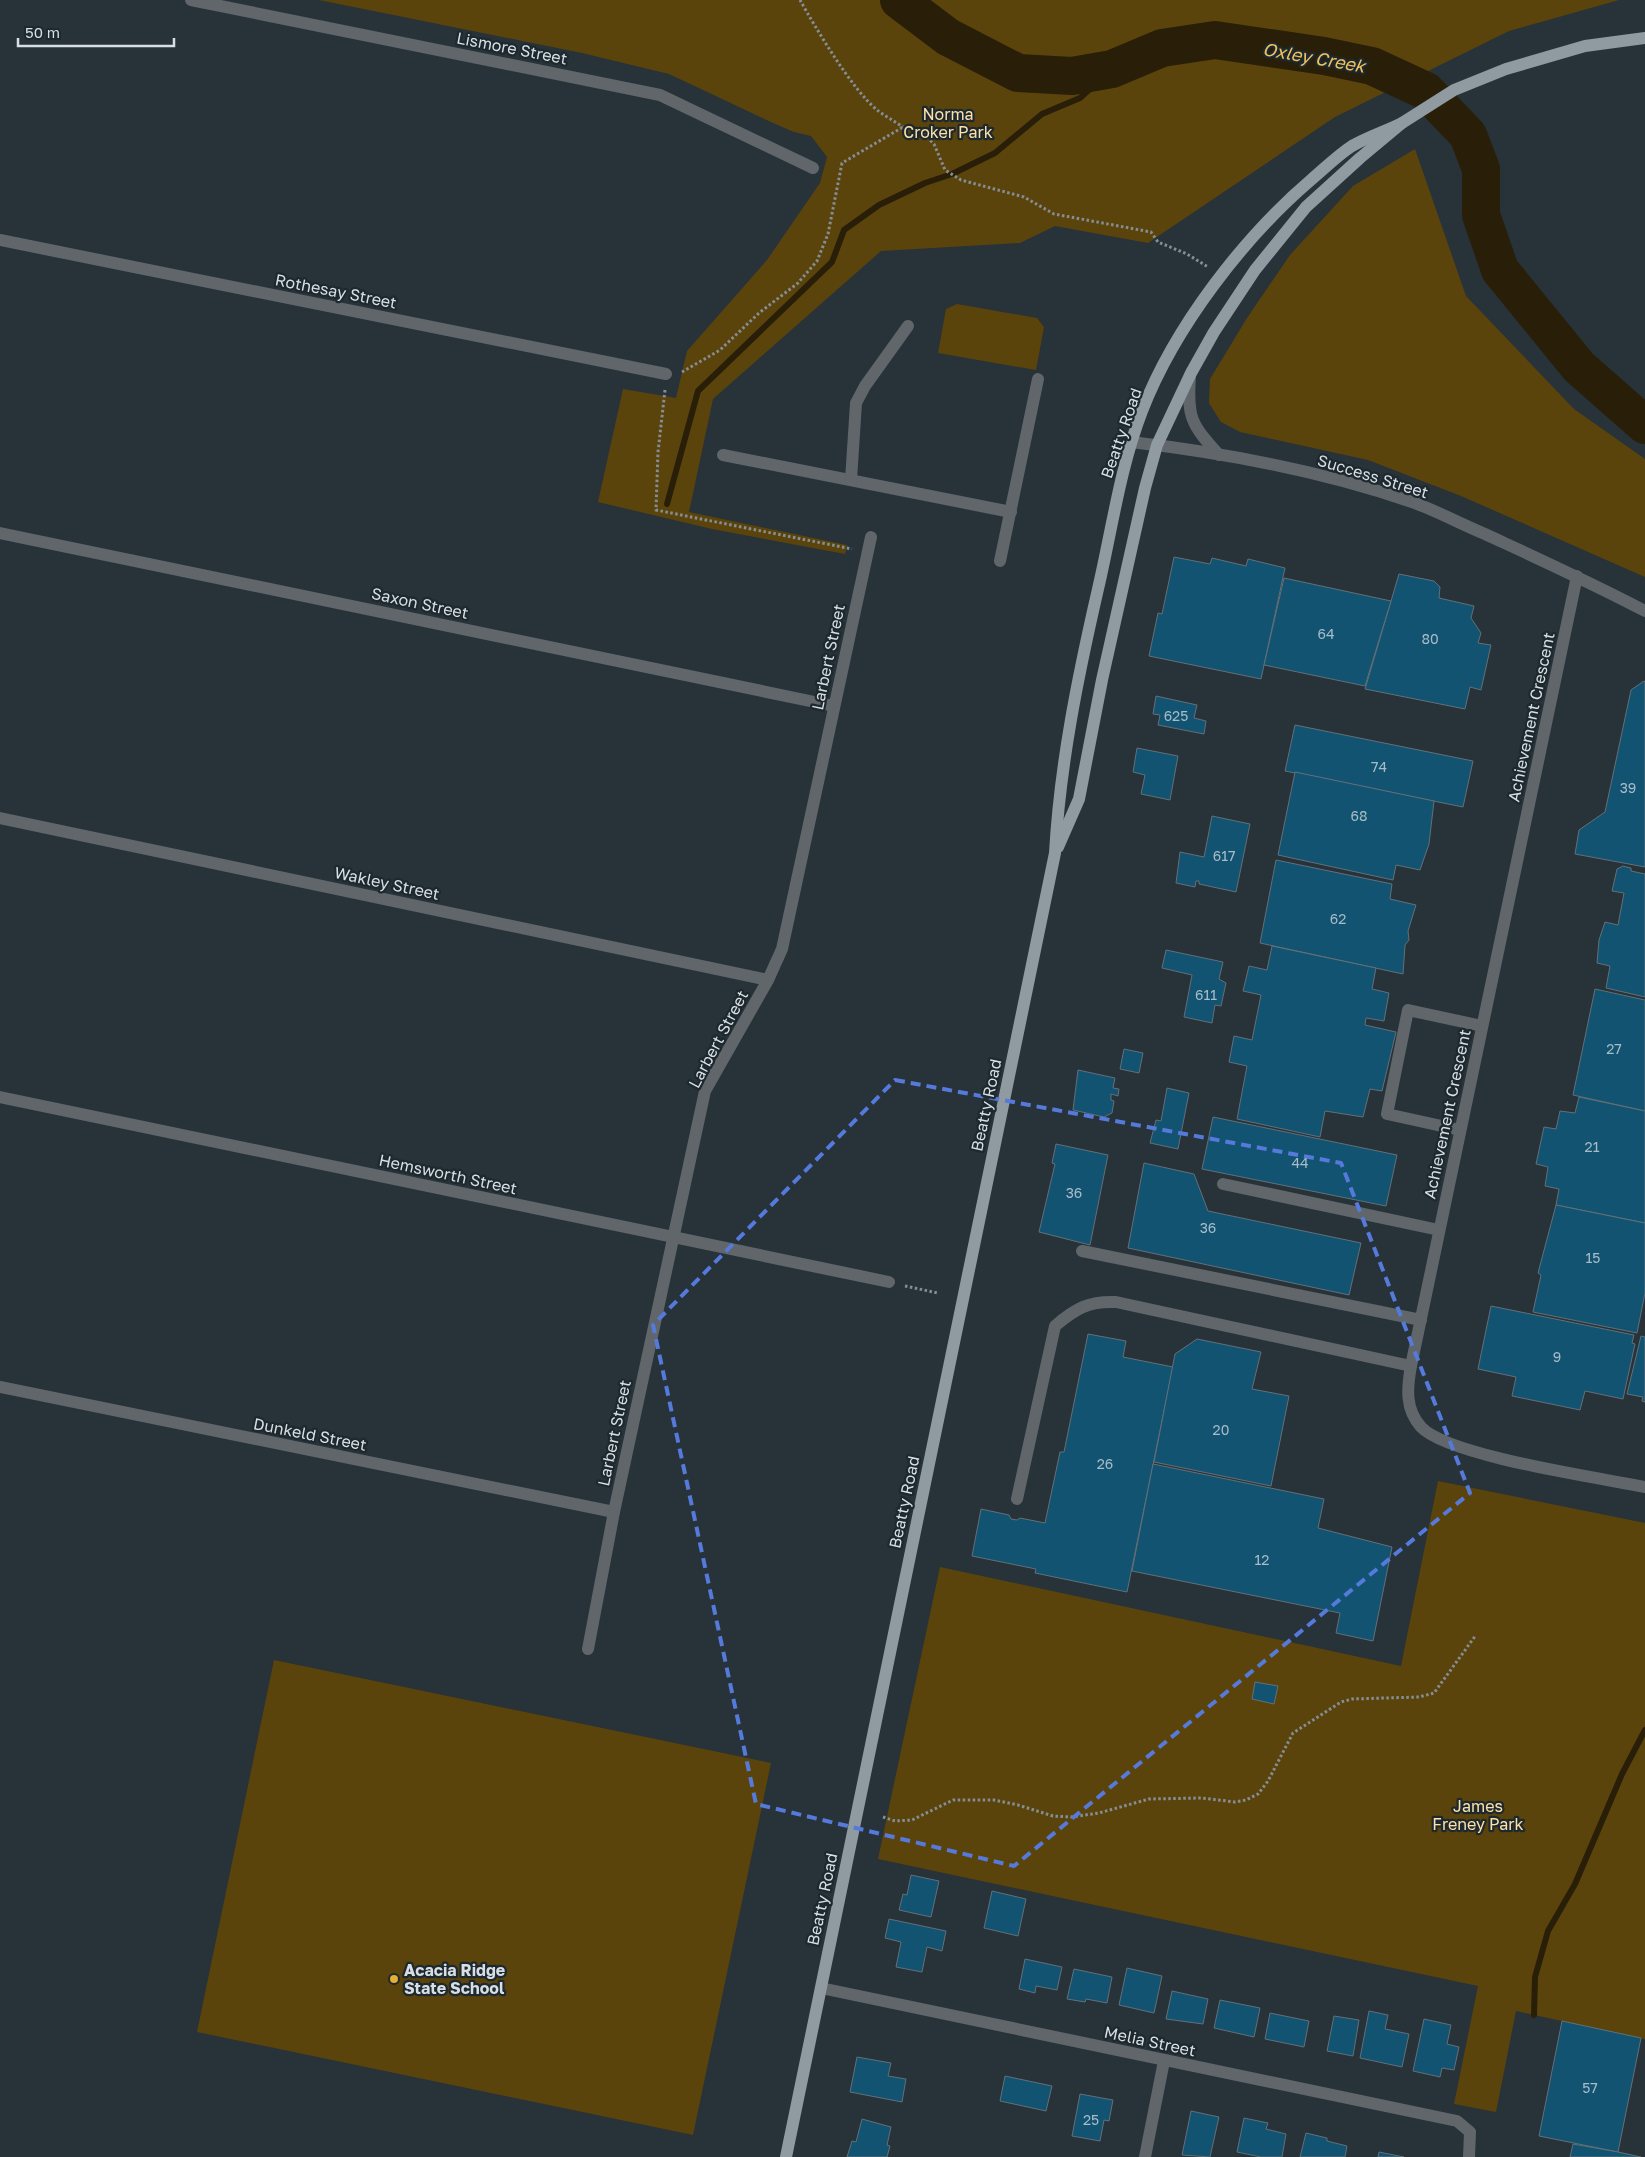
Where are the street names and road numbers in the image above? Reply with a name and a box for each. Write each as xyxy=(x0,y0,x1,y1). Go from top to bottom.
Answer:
street label: Lismore Street xyxy=(455,27,569,69)
street label: Rothesay Street xyxy=(274,269,398,313)
street label: Beatty Road xyxy=(1096,385,1146,481)
street label: Success Street xyxy=(1315,450,1431,502)
street label: Saxon Street xyxy=(370,583,470,623)
street label: Larbert Street xyxy=(807,602,849,712)
street label: Achievement Crescent xyxy=(1503,631,1559,803)
street label: Wakley Street xyxy=(333,862,441,904)
street label: Larbert Street xyxy=(684,987,752,1091)
street label: Achievement Crescent xyxy=(1419,1028,1475,1200)
street label: Beatty Road xyxy=(966,1057,1006,1153)
street label: Hemsworth Street xyxy=(377,1150,519,1198)
street label: Larbert Street xyxy=(593,1378,635,1488)
street label: Dunkeld Street xyxy=(252,1413,368,1455)
street label: Beatty Road xyxy=(884,1454,924,1550)
street label: Beatty Road xyxy=(802,1851,842,1947)
street label: Melia Street xyxy=(1103,2022,1197,2060)

